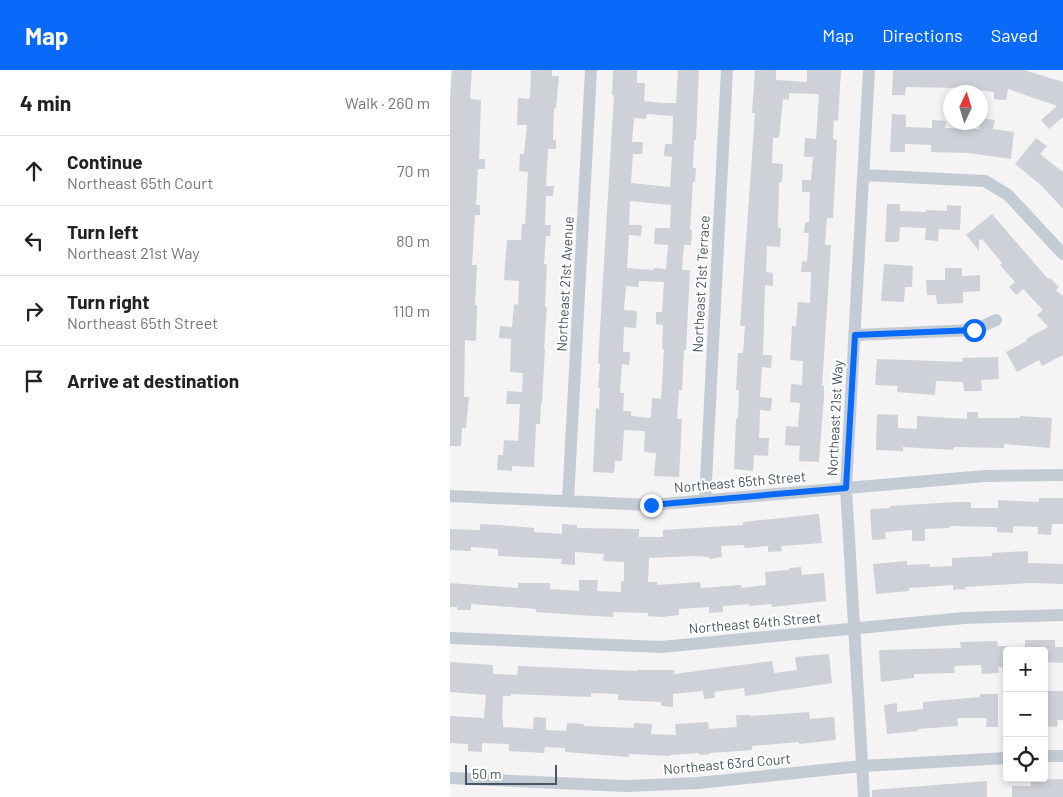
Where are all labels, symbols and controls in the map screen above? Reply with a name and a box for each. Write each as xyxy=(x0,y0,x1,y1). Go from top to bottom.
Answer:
text: Map xyxy=(25,21,68,50)
text: Map xyxy=(822,24,854,46)
text: Directions xyxy=(882,24,963,46)
text: Saved xyxy=(991,24,1038,46)
north arrow xyxy=(943,85,988,130)
text: 4 min xyxy=(20,90,71,115)
text: Walk · 260 m xyxy=(345,93,430,112)
text: Continue xyxy=(67,150,143,173)
icon: ahead xyxy=(20,157,48,185)
text: 70 m xyxy=(397,161,430,180)
text: Northeast 65th Court xyxy=(67,173,213,192)
street label: Northeast 21st Terrace xyxy=(688,215,713,353)
street label: Northeast 21st Avenue xyxy=(552,216,577,352)
text: Turn left xyxy=(67,220,138,243)
icon: left xyxy=(20,227,48,255)
text: 80 m xyxy=(396,231,430,250)
text: Northeast 21st Way xyxy=(67,243,200,262)
text: Turn right xyxy=(67,290,149,313)
icon: right xyxy=(20,297,48,325)
text: 110 m xyxy=(393,301,430,320)
text: Northeast 65th Street xyxy=(67,313,218,332)
route start xyxy=(963,319,986,342)
street label: Northeast 21st Way xyxy=(823,359,846,476)
icon: arrive xyxy=(20,367,48,395)
text: Arrive at destination xyxy=(67,369,239,392)
street label: Northeast 65th Street xyxy=(673,467,807,496)
route end xyxy=(640,494,663,517)
street label: Northeast 64th Street xyxy=(688,608,822,637)
map controls xyxy=(1003,647,1048,782)
button: + xyxy=(1003,647,1048,692)
button: − xyxy=(1003,692,1048,737)
button: locate xyxy=(1003,737,1048,782)
street label: Northeast 63rd Court xyxy=(662,749,791,778)
scale bar xyxy=(465,762,558,785)
text: 50 m xyxy=(472,765,501,782)

